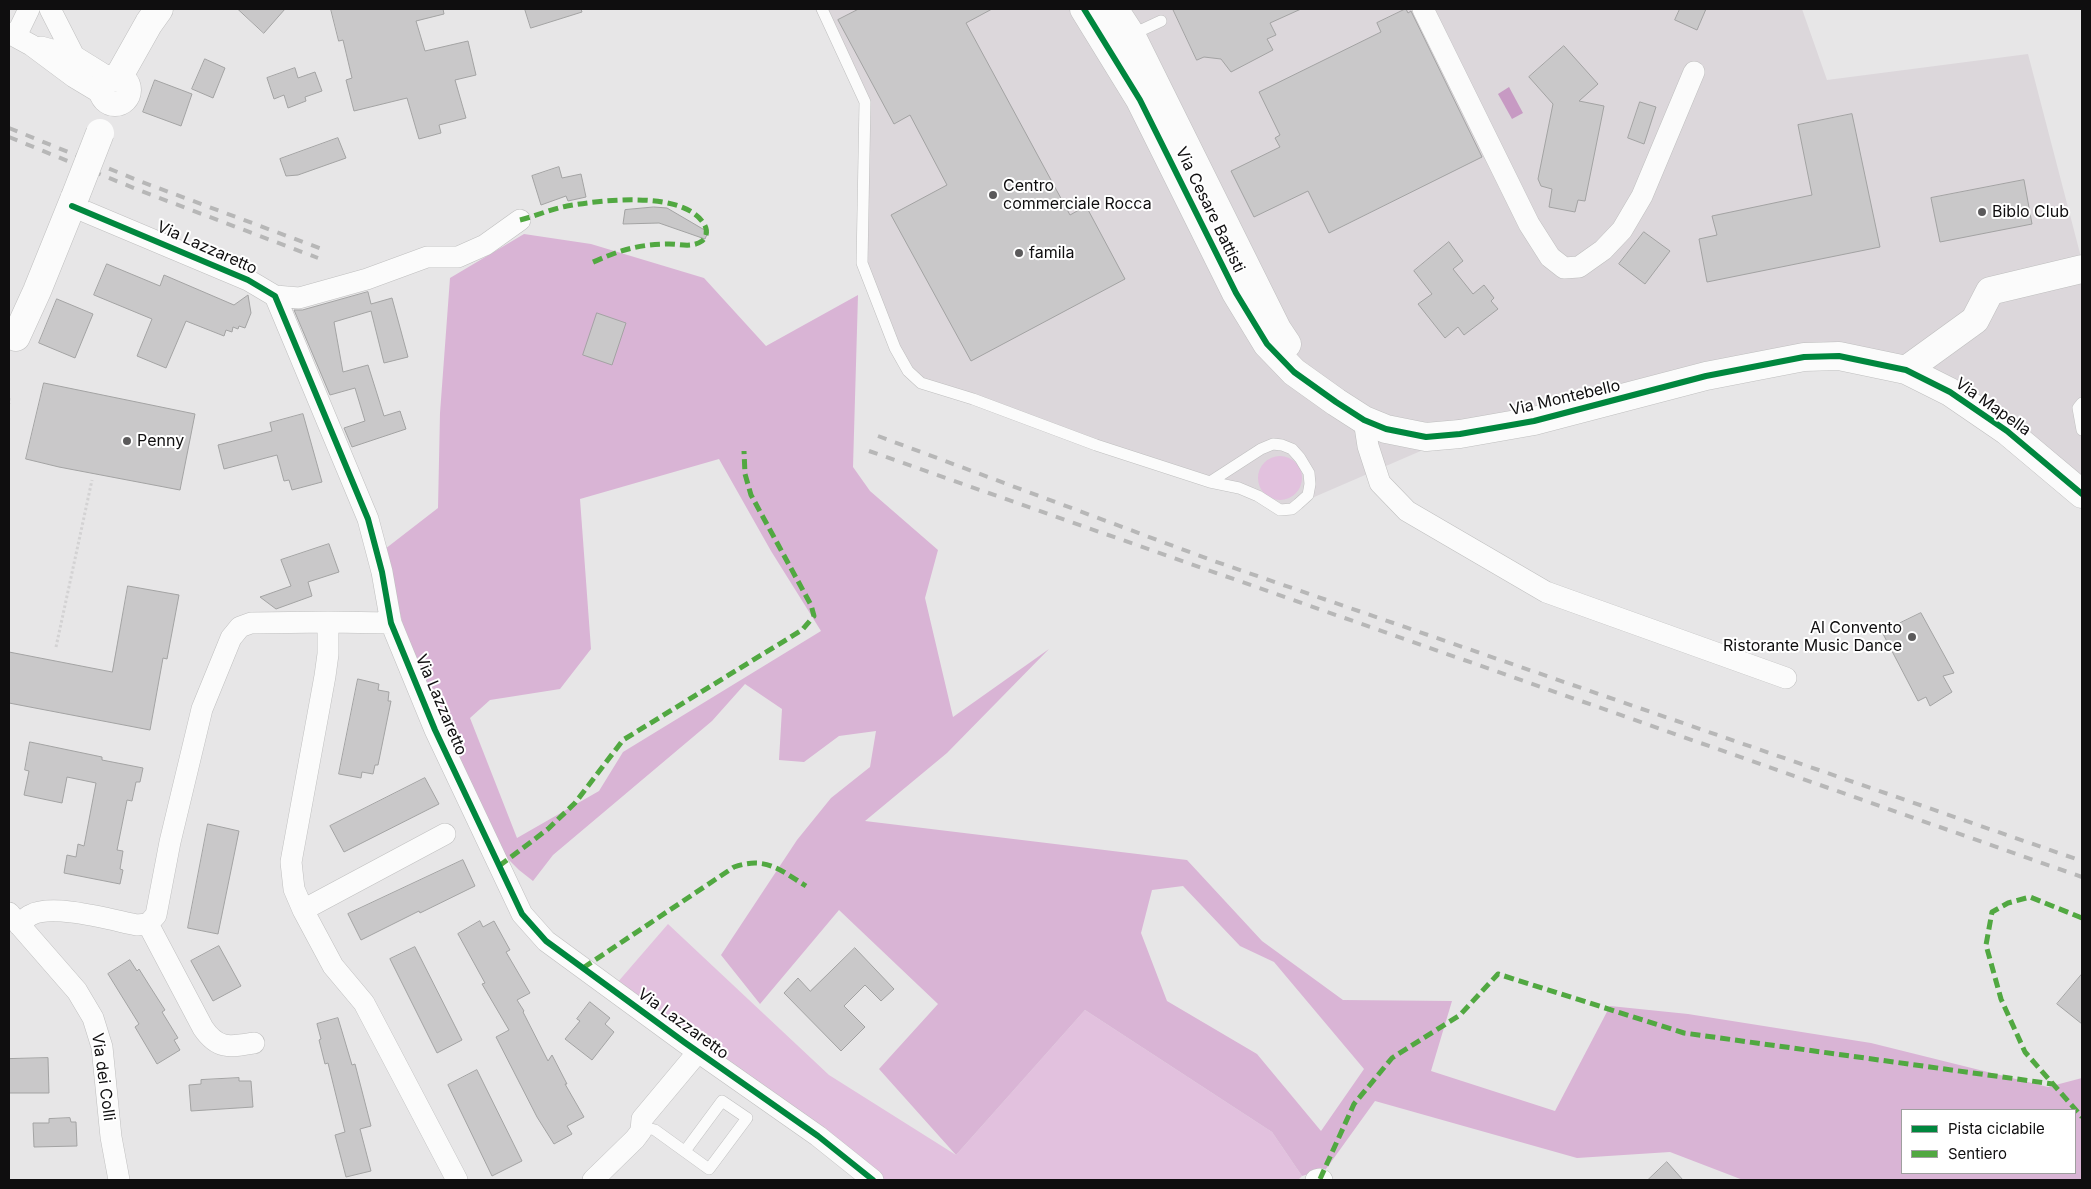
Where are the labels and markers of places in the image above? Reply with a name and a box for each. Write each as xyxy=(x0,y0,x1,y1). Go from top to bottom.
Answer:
place label: Centro commerciale Rocca xyxy=(1003,176,1152,214)
marker: Centro commerciale Rocca xyxy=(987,189,999,201)
place label: Biblo Club xyxy=(1992,202,2069,222)
marker: Biblo Club xyxy=(1976,206,1988,218)
place label: famila xyxy=(1029,243,1074,263)
marker: famila xyxy=(1013,247,1025,259)
place label: Penny xyxy=(137,431,184,451)
marker: Penny xyxy=(121,435,133,447)
place label: Al Convento Ristorante Music Dance xyxy=(1723,618,1902,656)
marker: Al Convento Ristorante Music Dance xyxy=(1906,631,1918,643)

